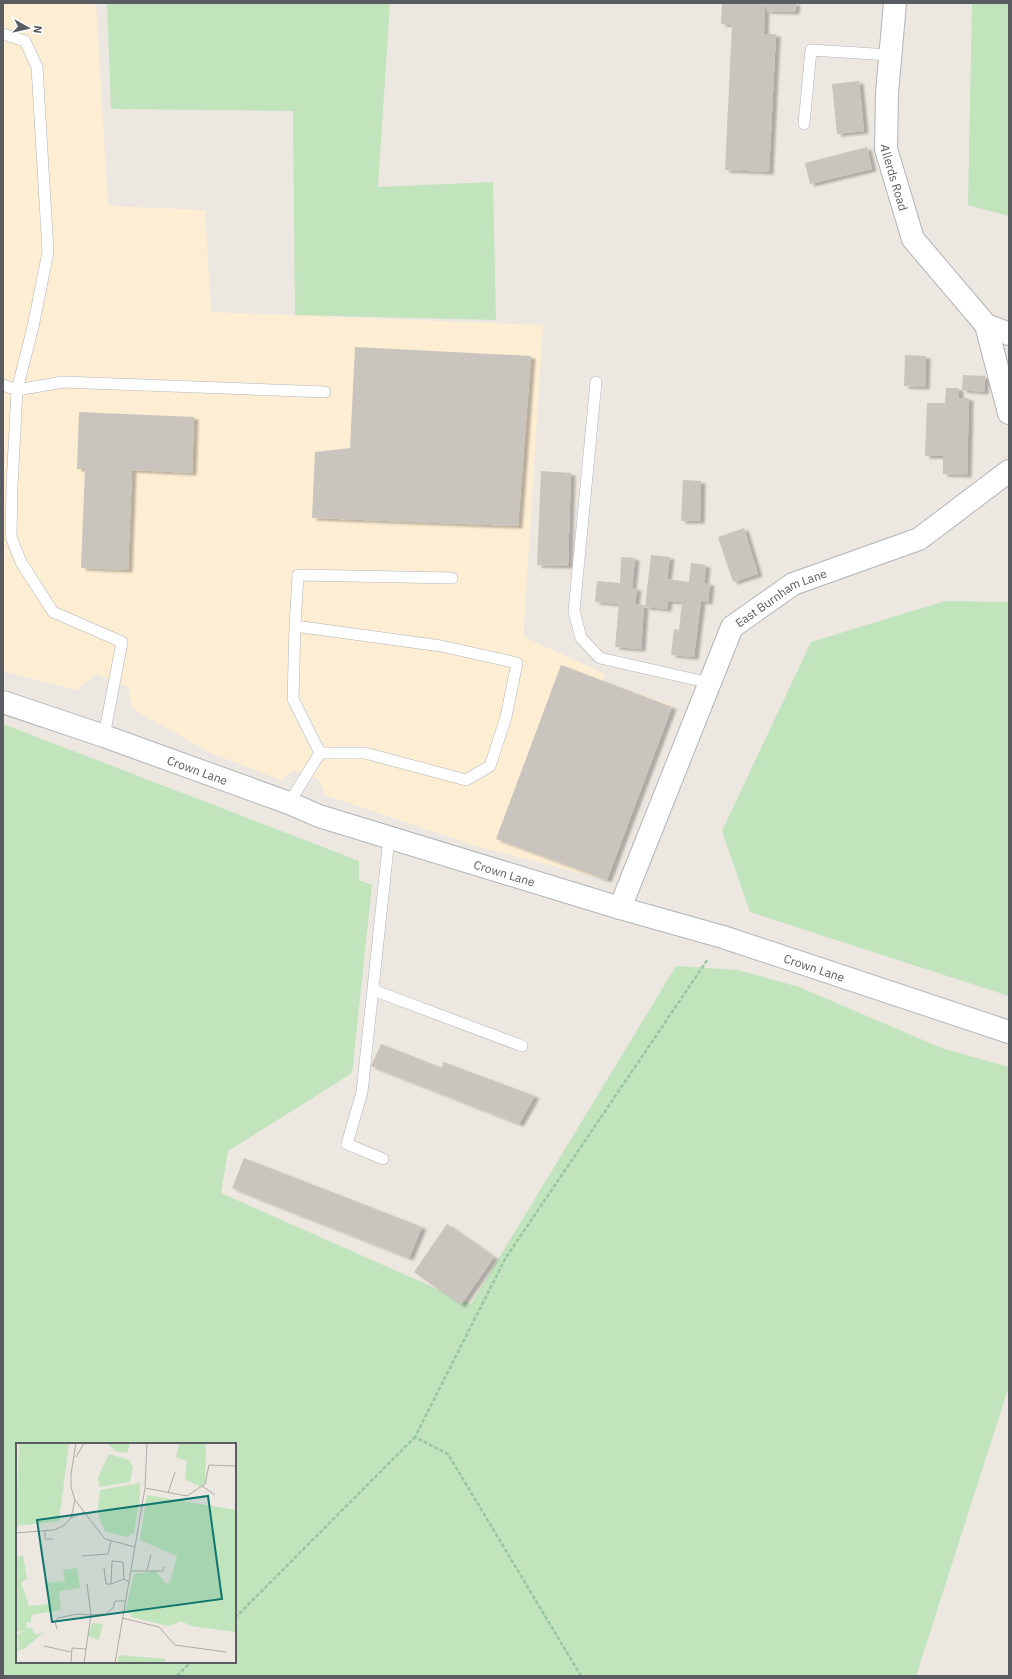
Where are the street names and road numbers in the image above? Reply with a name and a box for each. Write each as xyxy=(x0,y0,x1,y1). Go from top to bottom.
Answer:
street label: Allerds Road xyxy=(878,144,912,212)
street label: East Burnham Lane xyxy=(732,565,829,630)
street label: Crown Lane xyxy=(165,752,230,788)
street label: Crown Lane xyxy=(472,856,537,889)
street label: Crown Lane xyxy=(782,950,847,985)

